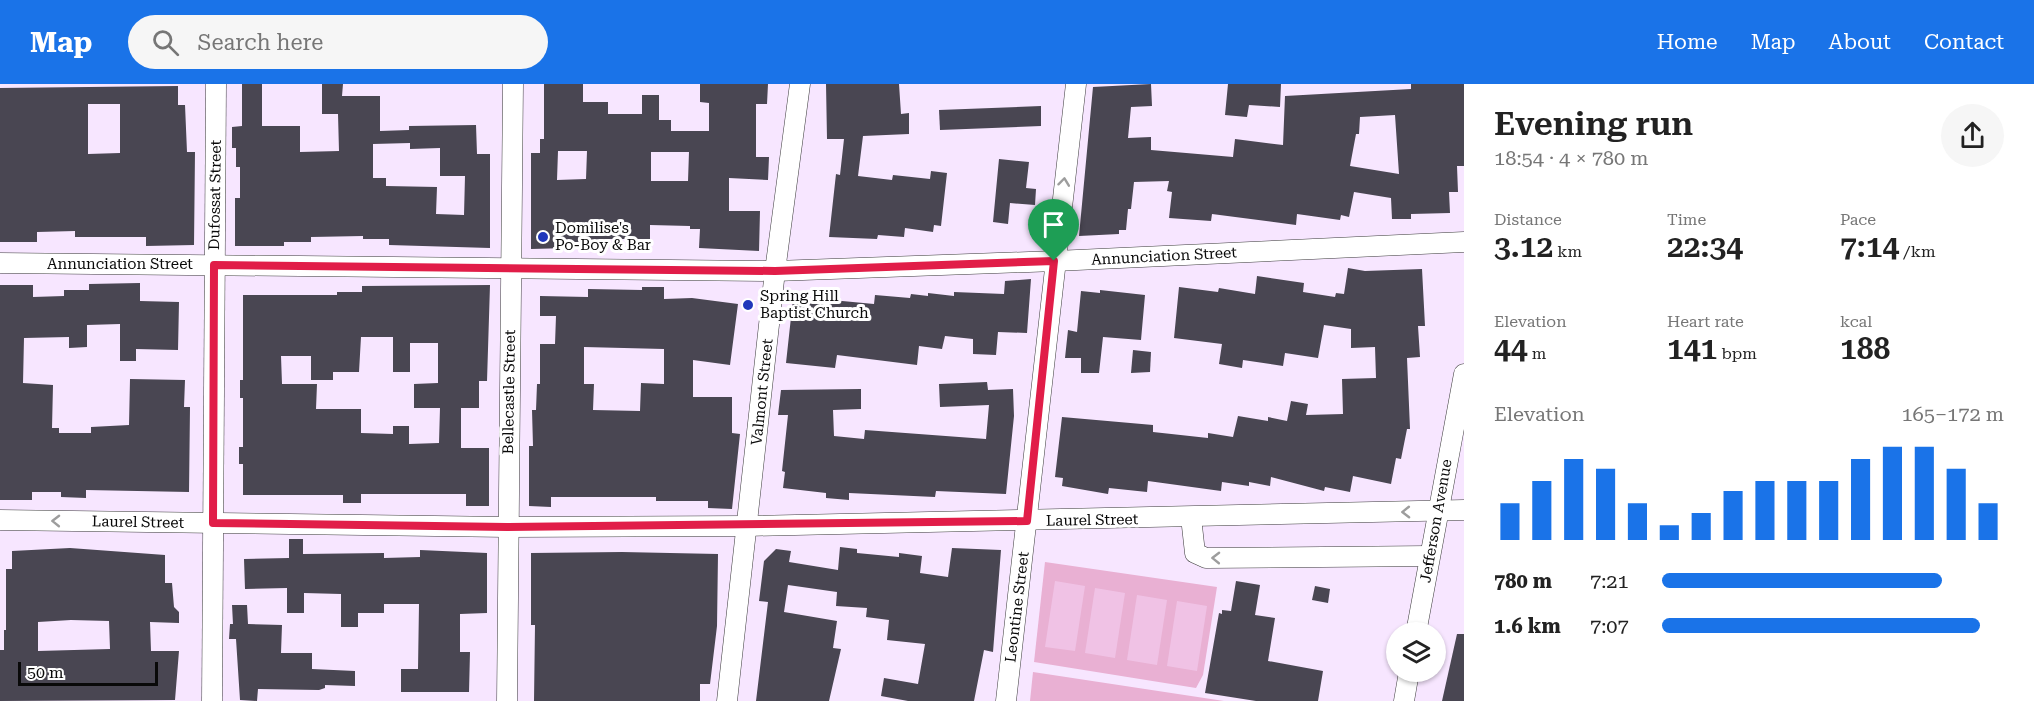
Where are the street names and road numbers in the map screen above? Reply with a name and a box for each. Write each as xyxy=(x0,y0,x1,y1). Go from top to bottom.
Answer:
street label: Dufossat Street xyxy=(205,139,225,250)
street label: Annunciation Street xyxy=(1091,243,1238,269)
street label: Annunciation Street xyxy=(47,255,193,273)
street label: Bellecastle Street xyxy=(499,329,519,454)
street label: Valmont Street xyxy=(747,337,777,446)
street label: Jefferson Avenue xyxy=(1416,458,1456,584)
street label: Laurel Street xyxy=(1046,510,1139,530)
street label: Laurel Street xyxy=(92,512,185,532)
street label: Leontine Street xyxy=(1001,550,1033,664)

